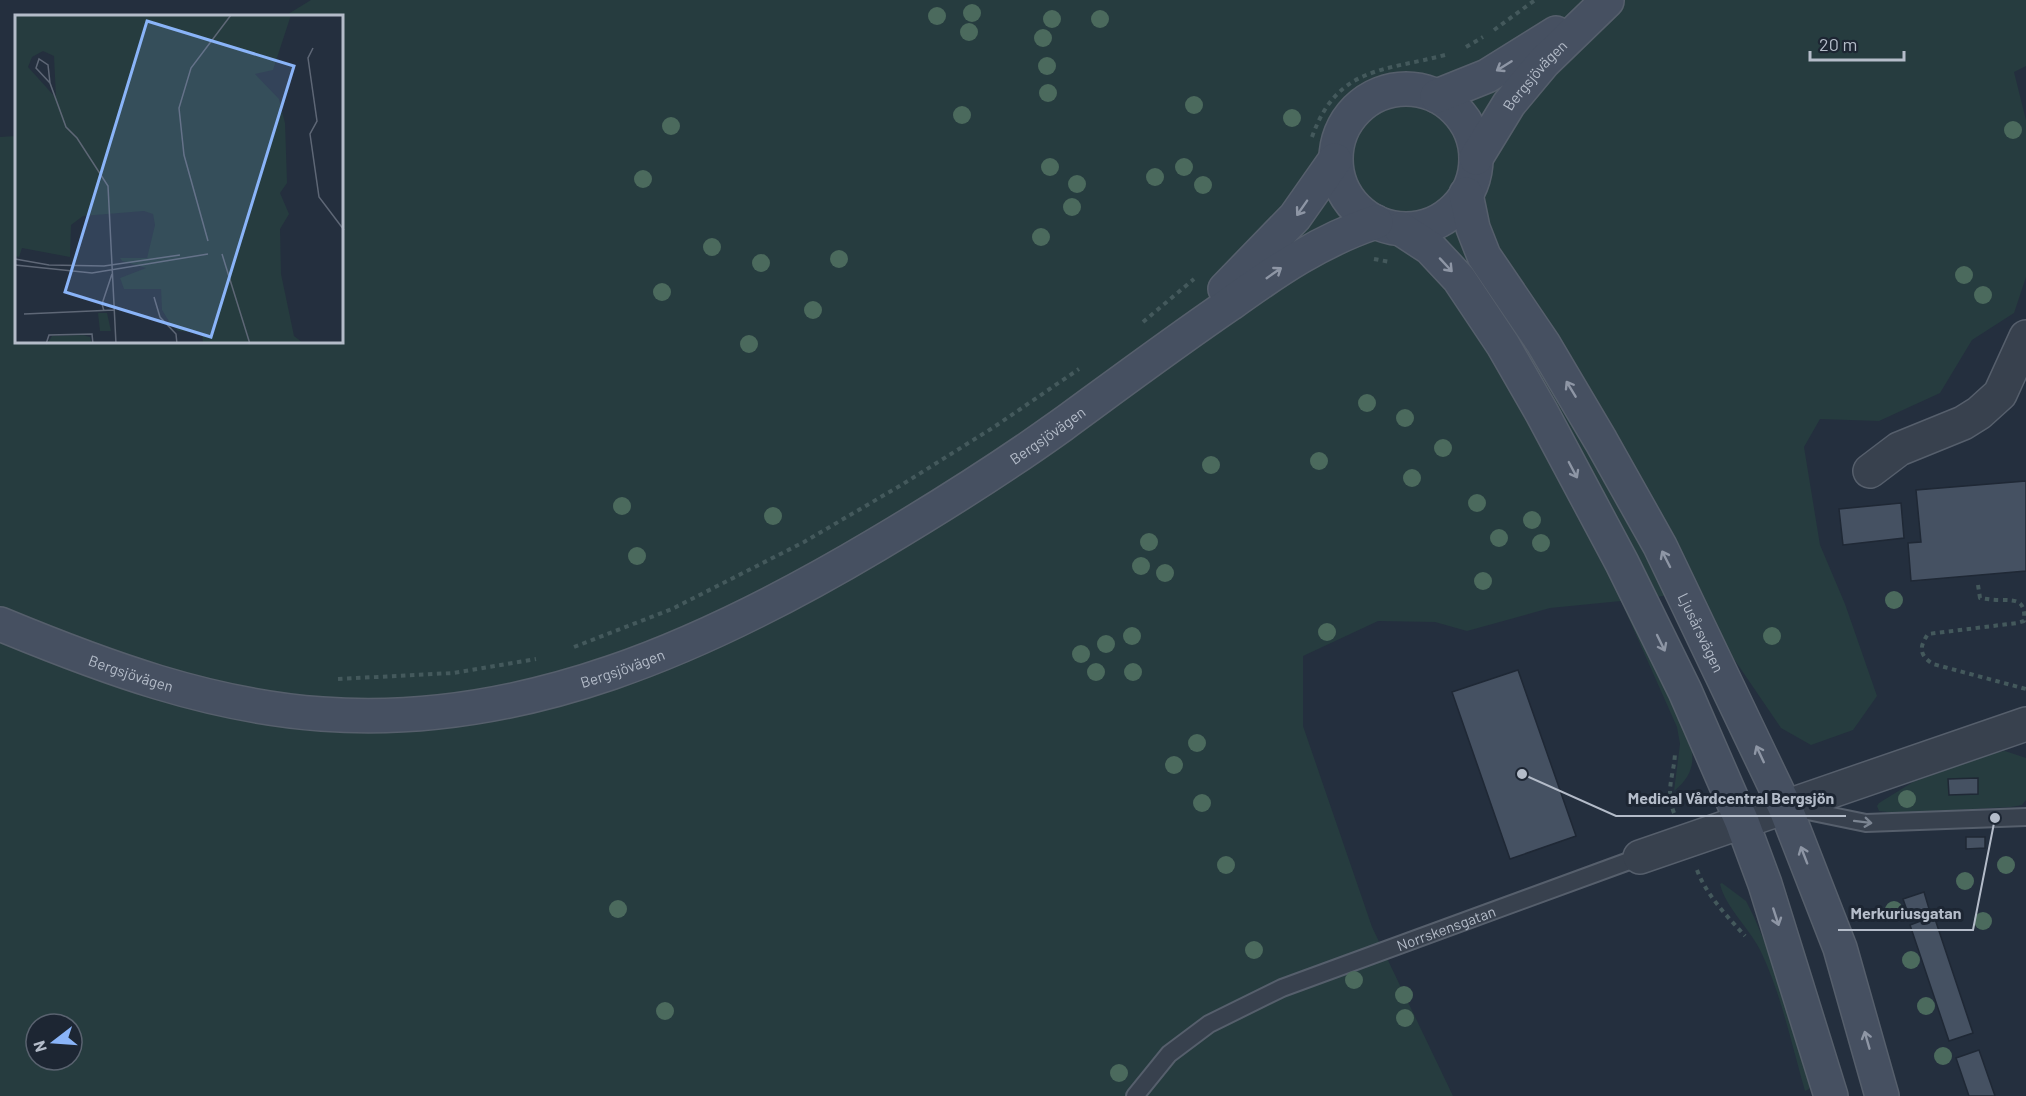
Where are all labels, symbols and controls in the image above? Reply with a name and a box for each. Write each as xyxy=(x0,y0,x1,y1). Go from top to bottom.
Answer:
inset map xyxy=(15,15,344,344)
scale bar xyxy=(1810,24,1904,62)
text: 20 m xyxy=(1819,33,1857,55)
street label: Bergsjövägen xyxy=(1499,36,1570,113)
one-way arrow xyxy=(1496,60,1513,72)
one-way arrow xyxy=(1296,199,1308,215)
one-way arrow xyxy=(1439,257,1453,272)
one-way arrow xyxy=(1265,267,1281,279)
one-way arrow xyxy=(1564,381,1576,398)
street label: Bergsjövägen xyxy=(1006,402,1088,468)
one-way arrow xyxy=(1567,460,1579,478)
one-way arrow xyxy=(1660,551,1672,569)
street label: Ljusårsvägen xyxy=(1675,590,1728,675)
one-way arrow xyxy=(1656,634,1668,652)
street label: Bergsjövägen xyxy=(578,645,667,691)
street label: Bergsjövägen xyxy=(86,651,175,695)
one-way arrow xyxy=(1754,745,1766,763)
callout: Medical Vårdcentral Bergsjön xyxy=(1616,782,1846,816)
text: Medical Vårdcentral Bergsjön xyxy=(1628,788,1834,807)
one-way arrow xyxy=(1853,816,1873,827)
one-way arrow xyxy=(1798,846,1809,865)
callout: Merkuriusgatan xyxy=(1838,896,1973,930)
street label: Norrskensgatan xyxy=(1394,902,1498,954)
text: Merkuriusgatan xyxy=(1851,903,1961,922)
one-way arrow xyxy=(1771,907,1782,926)
north arrow xyxy=(24,1012,84,1072)
one-way arrow xyxy=(1860,1031,1872,1050)
text: N xyxy=(29,1039,50,1054)

